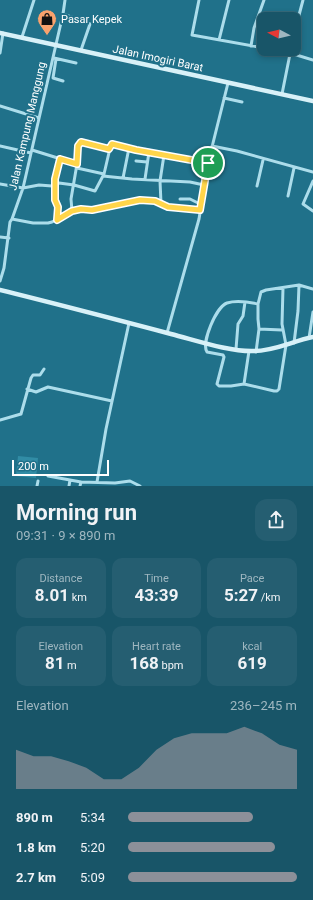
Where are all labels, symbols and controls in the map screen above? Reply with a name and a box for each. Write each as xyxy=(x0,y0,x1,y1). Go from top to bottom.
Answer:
shop icon: Pasar Kepek xyxy=(36,8,58,36)
north arrow xyxy=(257,12,301,56)
map controls xyxy=(257,12,301,56)
place label: Pasar Kepek xyxy=(61,13,123,26)
street label: Jalan Imogiri Barat xyxy=(111,43,205,75)
street label: Jalan Kampung Manggung xyxy=(6,61,49,192)
pin xyxy=(191,146,225,180)
icon: arrive xyxy=(197,152,219,174)
scale bar xyxy=(12,458,109,477)
text: 200 m xyxy=(18,460,49,473)
button: share xyxy=(255,499,297,541)
text: Morning run xyxy=(16,500,137,525)
text: 09:31 · 9 × 890 m xyxy=(16,528,115,543)
text: Distance xyxy=(39,572,82,585)
text: Time xyxy=(144,572,169,585)
text: Pace xyxy=(240,572,264,585)
text: 8.01 xyxy=(35,585,69,605)
text: 43:39 xyxy=(135,585,178,605)
text: 5:27 xyxy=(224,585,258,605)
text: km xyxy=(69,591,87,604)
text: /km xyxy=(258,591,280,604)
text: Elevation xyxy=(39,640,83,653)
text: Heart rate xyxy=(132,640,181,653)
text: kcal xyxy=(242,640,262,653)
text: 81 xyxy=(45,653,64,673)
text: 168 xyxy=(129,653,159,673)
text: 619 xyxy=(238,653,267,673)
text: m xyxy=(64,659,77,672)
text: bpm xyxy=(159,659,183,672)
text: Elevation xyxy=(16,698,69,713)
text: 236–245 m xyxy=(230,698,297,713)
text: 890 m xyxy=(16,810,53,825)
text: 5:34 xyxy=(80,810,105,825)
text: 1.8 km xyxy=(16,840,56,855)
text: 5:20 xyxy=(80,840,105,855)
text: 2.7 km xyxy=(16,870,56,885)
text: 5:09 xyxy=(80,870,105,885)

